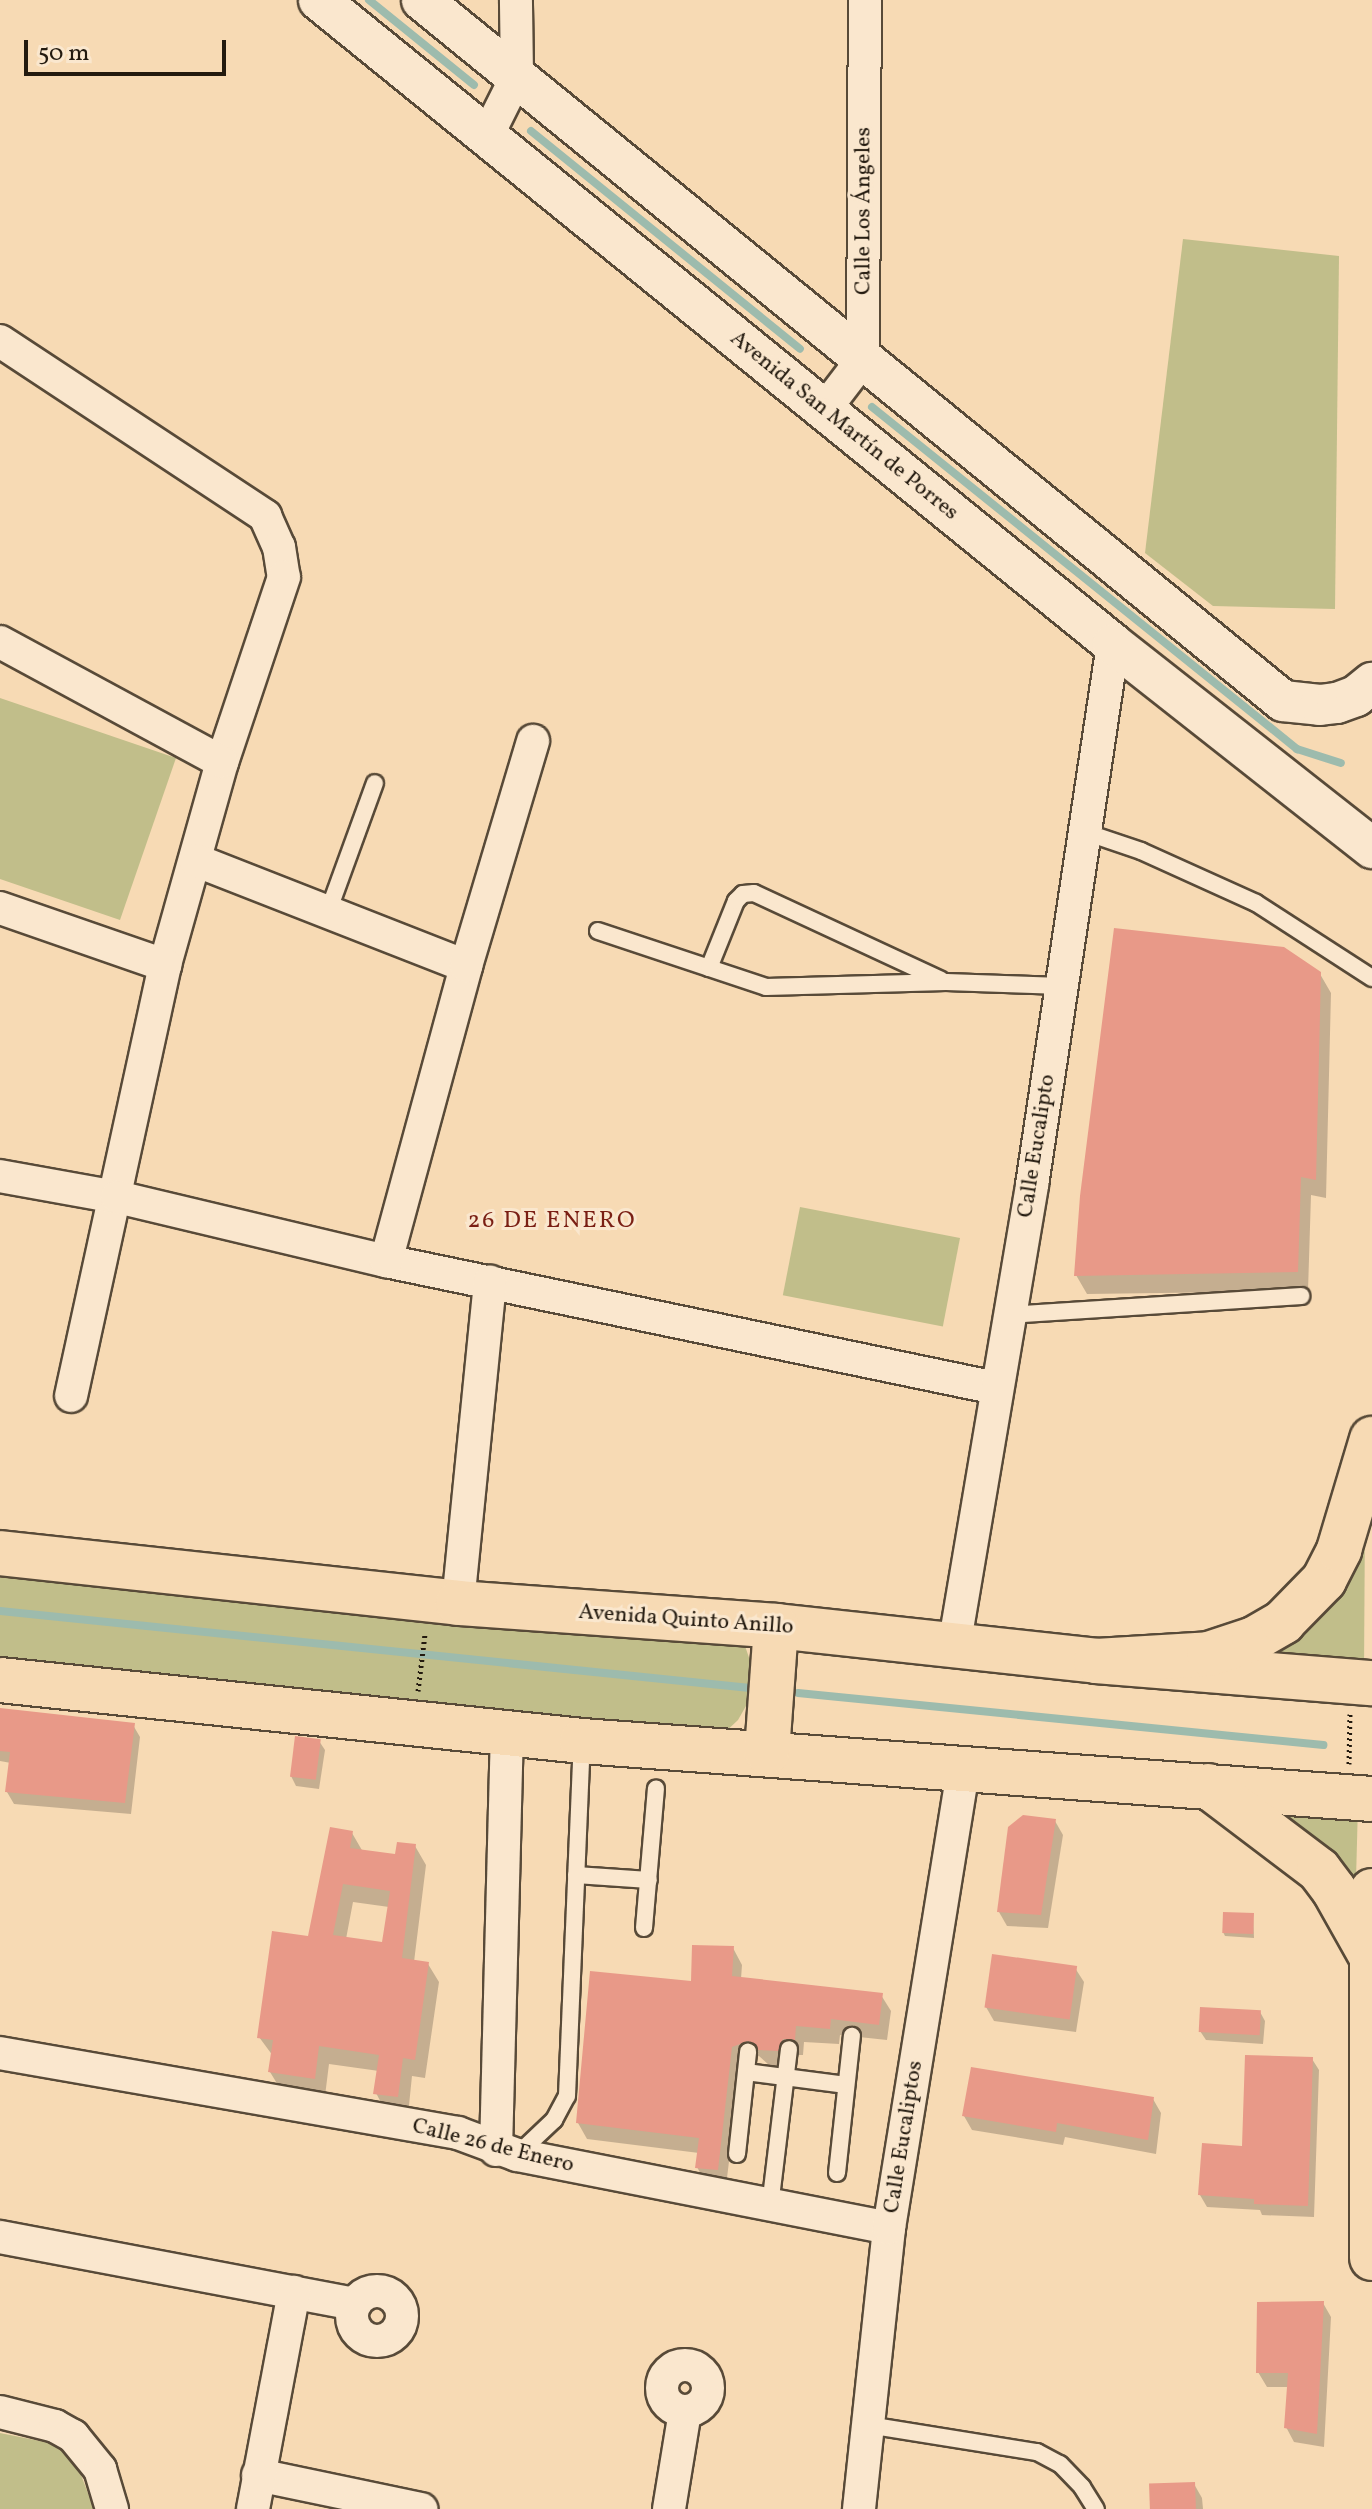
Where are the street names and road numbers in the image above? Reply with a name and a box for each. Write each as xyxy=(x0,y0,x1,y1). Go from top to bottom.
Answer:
street label: Calle Los Ángeles xyxy=(851,127,877,295)
street label: Avenida San Martín de Porres xyxy=(724,326,964,526)
street label: Calle Eucalipto xyxy=(1013,1072,1061,1220)
street label: Avenida Quinto Anillo xyxy=(578,1599,794,1641)
street label: Calle Eucaliptos xyxy=(879,2059,929,2215)
street label: Calle 26 de Enero xyxy=(409,2113,577,2179)

